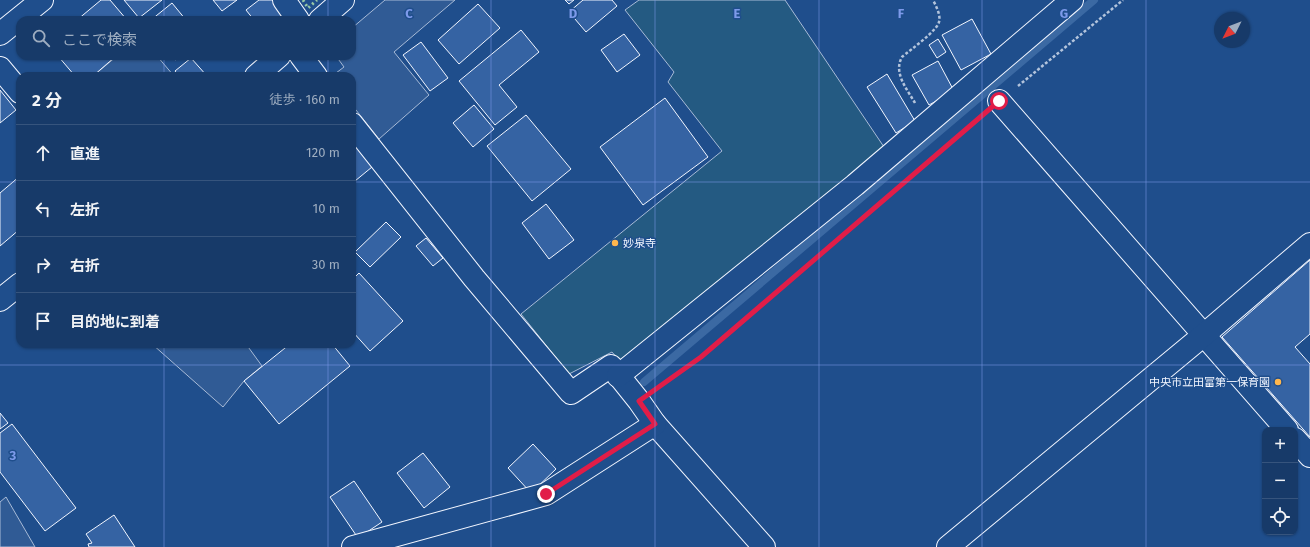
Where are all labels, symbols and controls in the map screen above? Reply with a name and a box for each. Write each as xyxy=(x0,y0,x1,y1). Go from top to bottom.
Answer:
text: C xyxy=(405,6,413,21)
text: D xyxy=(569,6,578,21)
text: E xyxy=(734,6,741,21)
text: F xyxy=(898,6,905,21)
text: G xyxy=(1060,6,1068,21)
north arrow xyxy=(1214,12,1250,48)
search box xyxy=(16,16,356,60)
icon: search xyxy=(30,27,52,49)
text: ここで検索 xyxy=(62,31,137,49)
text: 2 分 xyxy=(32,90,62,111)
text: 徒歩 · 160 m xyxy=(270,92,340,107)
route start xyxy=(990,92,1008,110)
icon: ahead xyxy=(32,142,54,164)
text: 直進 xyxy=(70,145,100,163)
text: 120 m xyxy=(306,145,340,160)
icon: left xyxy=(32,198,54,220)
text: 左折 xyxy=(70,201,100,219)
text: 10 m xyxy=(313,201,340,216)
place label: 妙泉寺 xyxy=(623,237,656,250)
marker: 妙泉寺 xyxy=(610,238,620,248)
icon: right xyxy=(32,254,54,276)
text: 右折 xyxy=(70,257,100,275)
text: 30 m xyxy=(312,257,340,272)
icon: arrive xyxy=(32,310,54,332)
text: 目的地に到着 xyxy=(70,313,160,331)
place label: 中央市立田富第一保育園 xyxy=(1149,376,1270,389)
marker: 中央市立田富第一保育園 xyxy=(1273,377,1283,387)
map controls xyxy=(1262,427,1298,535)
button: + xyxy=(1262,427,1298,463)
text: 3 xyxy=(9,448,17,463)
button: − xyxy=(1262,463,1298,499)
route end xyxy=(537,485,555,503)
button: locate xyxy=(1262,499,1298,535)

